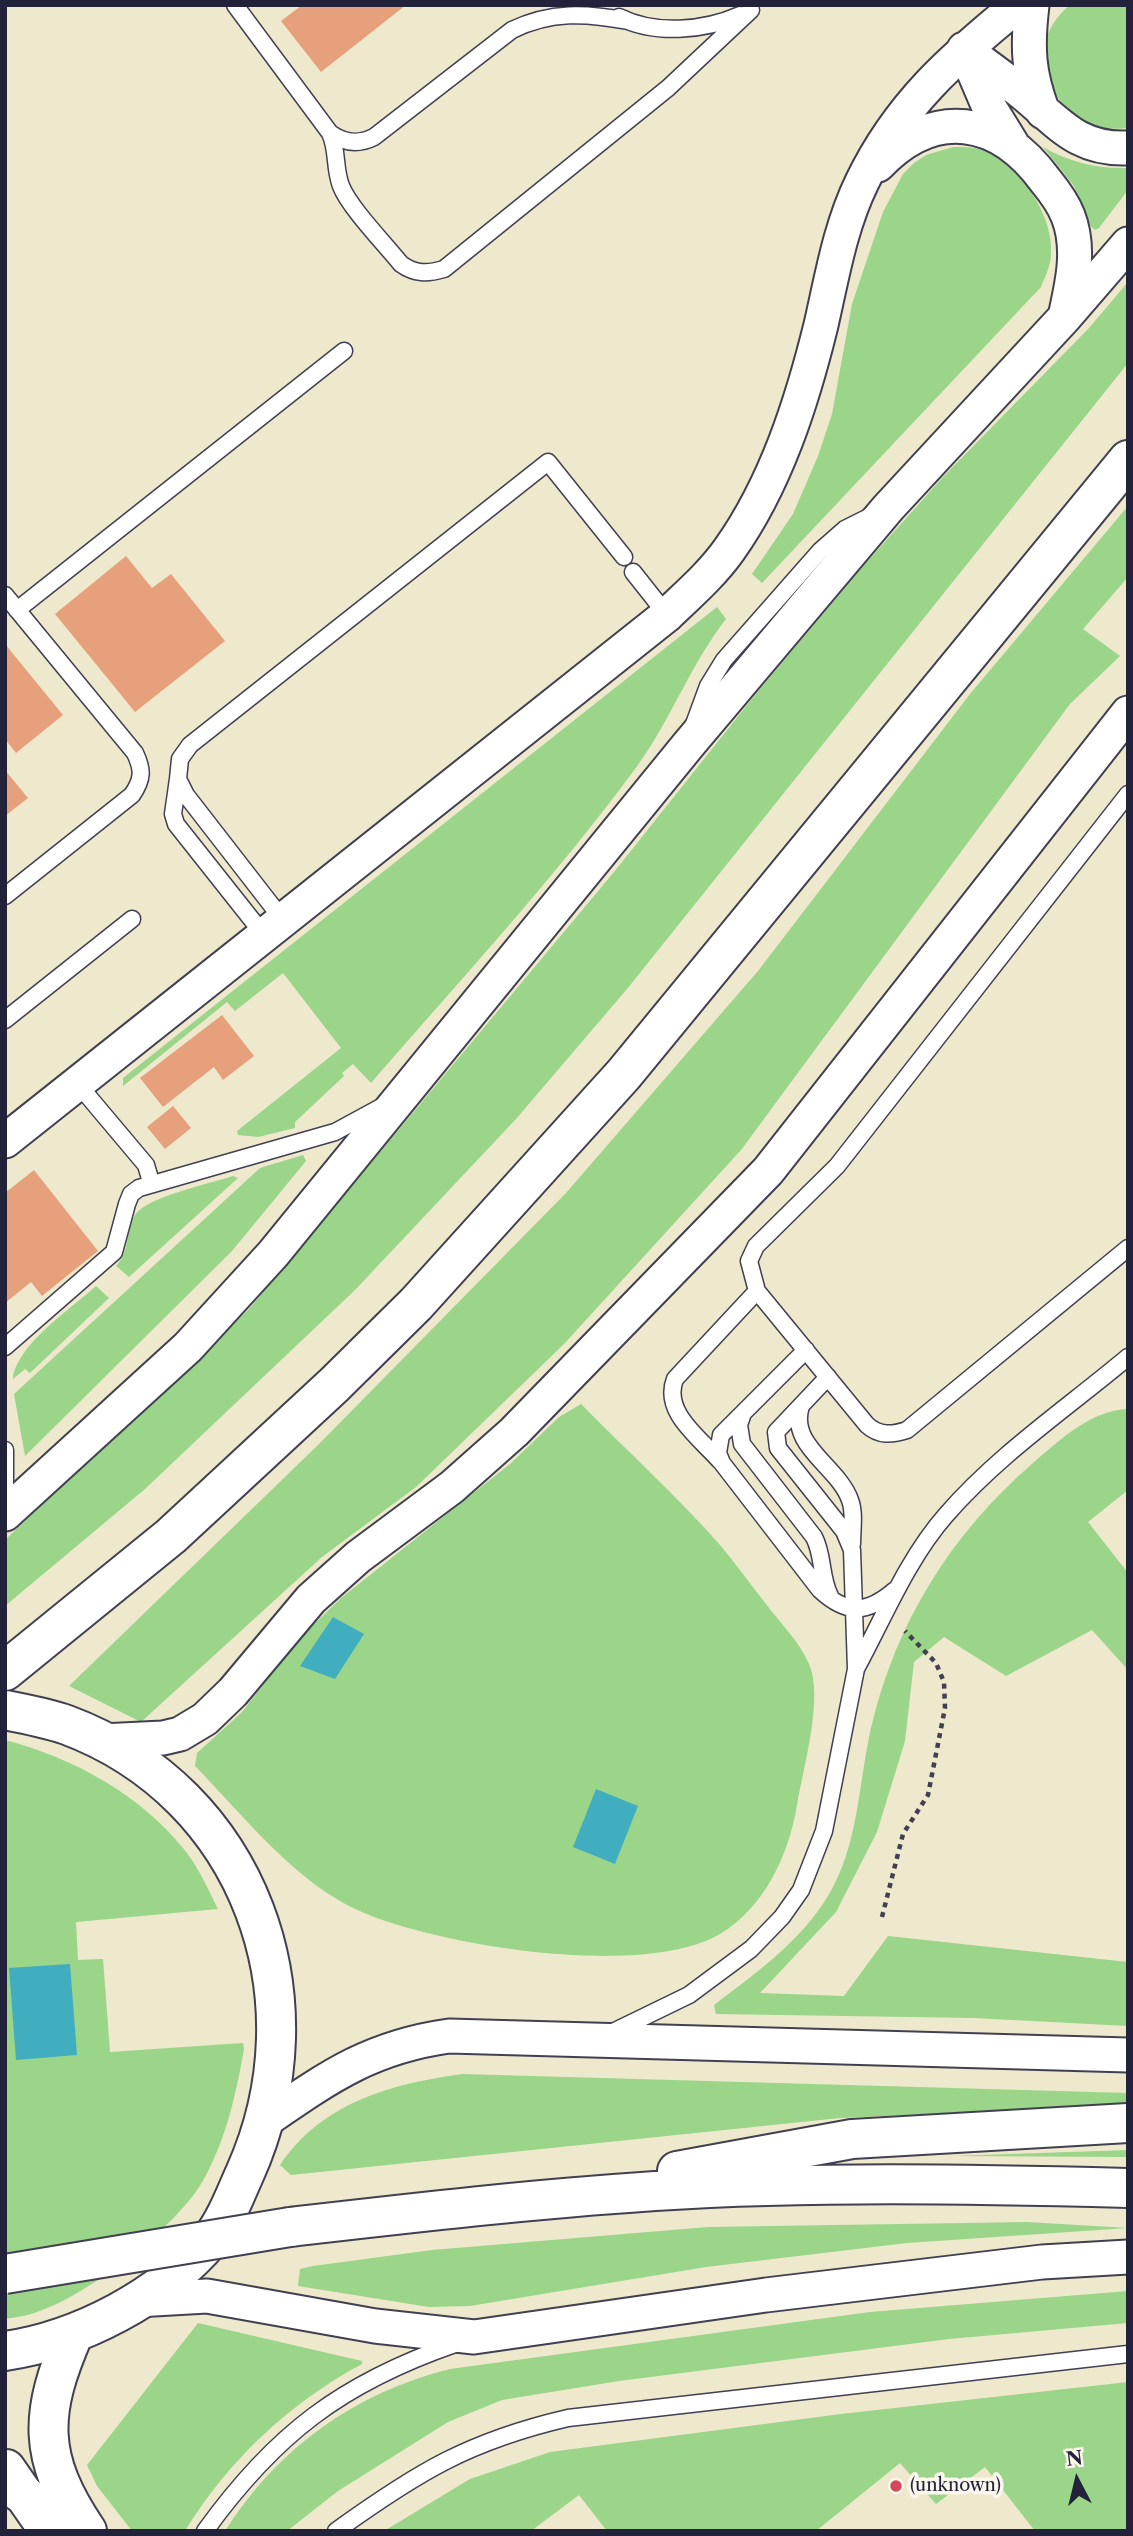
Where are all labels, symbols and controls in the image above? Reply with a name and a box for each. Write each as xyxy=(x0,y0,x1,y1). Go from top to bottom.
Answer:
north arrow xyxy=(1042,2445,1112,2515)
text: N xyxy=(1065,2446,1084,2471)
place label: (unknown) xyxy=(910,2475,1001,2497)
marker: (unknown) xyxy=(888,2478,904,2494)

